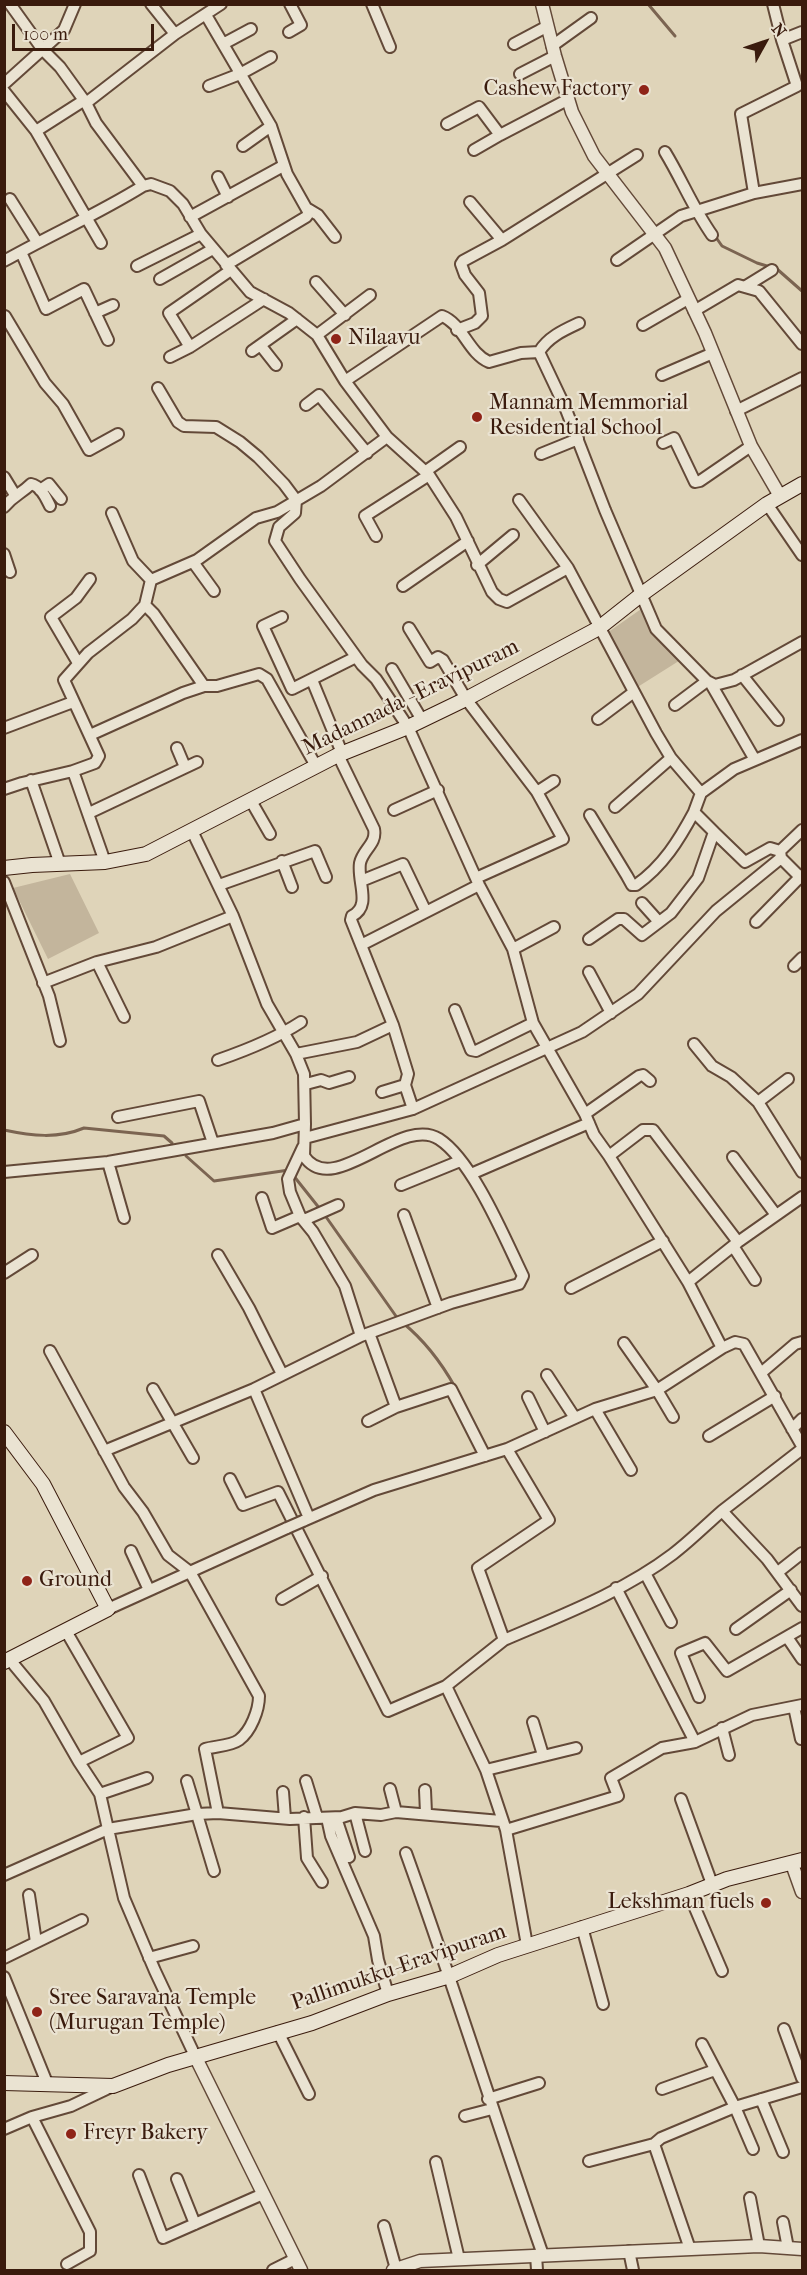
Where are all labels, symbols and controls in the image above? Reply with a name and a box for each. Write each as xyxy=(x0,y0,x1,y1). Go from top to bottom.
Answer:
scale bar xyxy=(15,12,158,50)
north arrow xyxy=(735,12,795,72)
text: N xyxy=(768,19,790,41)
text: 100 m xyxy=(23,24,68,45)
place label: Cashew Factory xyxy=(483,77,632,103)
marker: Cashew Factory xyxy=(637,83,651,97)
place label: Nilaavu xyxy=(348,326,420,352)
marker: Nilaavu xyxy=(329,332,343,346)
place label: Mannam Memmorial Residential School xyxy=(489,391,688,442)
marker: Mannam Memmorial Residential School xyxy=(470,410,484,424)
street label: Madannada - Eravipuram xyxy=(298,634,524,762)
place label: Ground xyxy=(39,1568,112,1594)
marker: Ground xyxy=(20,1574,34,1588)
place label: Lekshman fuels xyxy=(607,1890,754,1916)
marker: Lekshman fuels xyxy=(759,1896,773,1910)
street label: Pallimukku-Eravipuram xyxy=(288,1919,510,2017)
place label: Sree Saravana Temple (Murugan Temple) xyxy=(49,1986,256,2038)
marker: Sree Saravana Temple (Murugan Temple) xyxy=(30,2005,44,2019)
place label: Freyr Bakery xyxy=(83,2121,208,2147)
marker: Freyr Bakery xyxy=(64,2127,78,2141)

